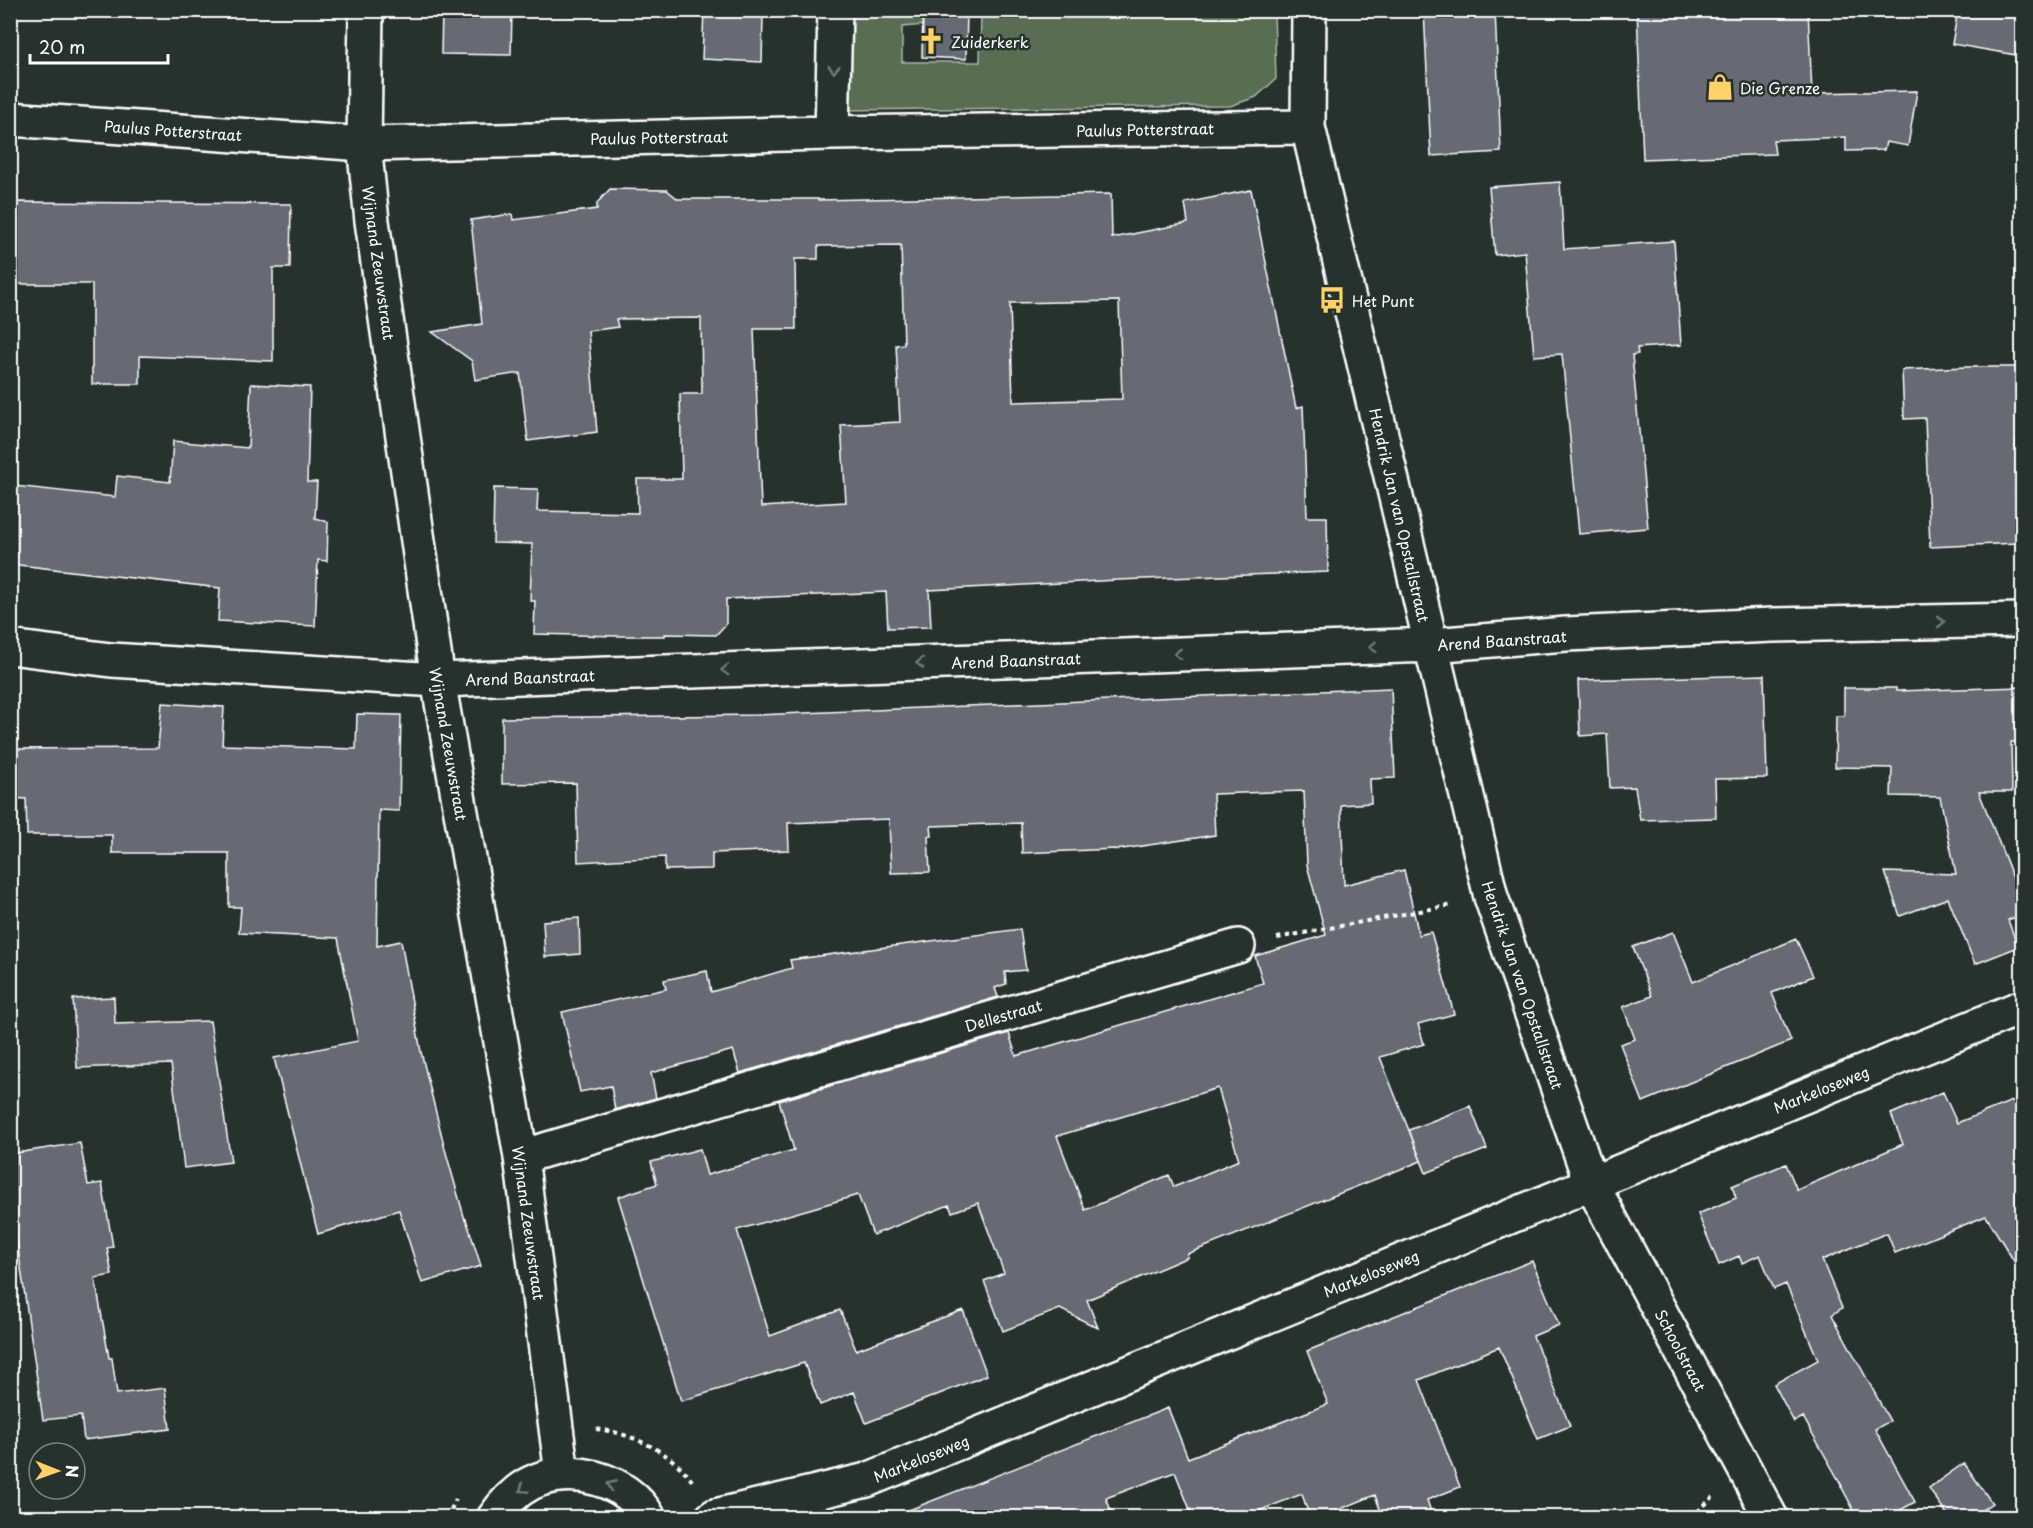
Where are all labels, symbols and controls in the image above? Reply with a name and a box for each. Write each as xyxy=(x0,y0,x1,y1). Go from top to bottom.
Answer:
church icon: Zuiderkerk xyxy=(916,26,946,56)
scale bar xyxy=(30,27,168,65)
place label: Zuiderkerk xyxy=(951,30,1029,53)
text: 20 m xyxy=(39,33,85,60)
one-way arrow xyxy=(828,64,840,73)
shop icon: Die Grenze xyxy=(1705,72,1735,102)
place label: Die Grenze xyxy=(1740,76,1820,99)
street label: Paulus Potterstraat xyxy=(103,114,243,146)
street label: Paulus Potterstraat xyxy=(1076,116,1214,142)
street label: Paulus Potterstraat xyxy=(590,124,728,150)
street label: Wijnand Zeeuwstraat xyxy=(357,185,401,341)
bus stop icon: Het Punt xyxy=(1317,285,1347,315)
place label: Het Punt xyxy=(1352,289,1414,312)
street label: Hendrik Jan van Opstallstraat xyxy=(1364,406,1436,624)
one-way arrow xyxy=(1937,616,1946,628)
street label: Arend Baanstraat xyxy=(1436,624,1568,656)
one-way arrow xyxy=(1369,641,1378,654)
street label: Arend Baanstraat xyxy=(951,646,1081,674)
one-way arrow xyxy=(1174,648,1183,660)
one-way arrow xyxy=(916,657,925,669)
street label: Arend Baanstraat xyxy=(465,663,595,691)
one-way arrow xyxy=(721,663,730,676)
street label: Wijnand Zeeuwstraat xyxy=(424,666,474,822)
street label: Hendrik Jan van Opstallstraat xyxy=(1476,878,1570,1092)
street label: Dellestraat xyxy=(962,993,1044,1037)
street label: Markeloseweg xyxy=(1770,1059,1872,1119)
street label: Wijnand Zeeuwstraat xyxy=(507,1145,551,1301)
street label: Markeloseweg xyxy=(1320,1243,1422,1303)
street label: Schoolstraat xyxy=(1650,1305,1712,1395)
street label: Markeloseweg xyxy=(870,1428,972,1488)
north arrow xyxy=(27,1441,87,1501)
text: N xyxy=(61,1465,85,1478)
one-way arrow xyxy=(607,1480,618,1492)
one-way arrow xyxy=(519,1481,530,1492)

